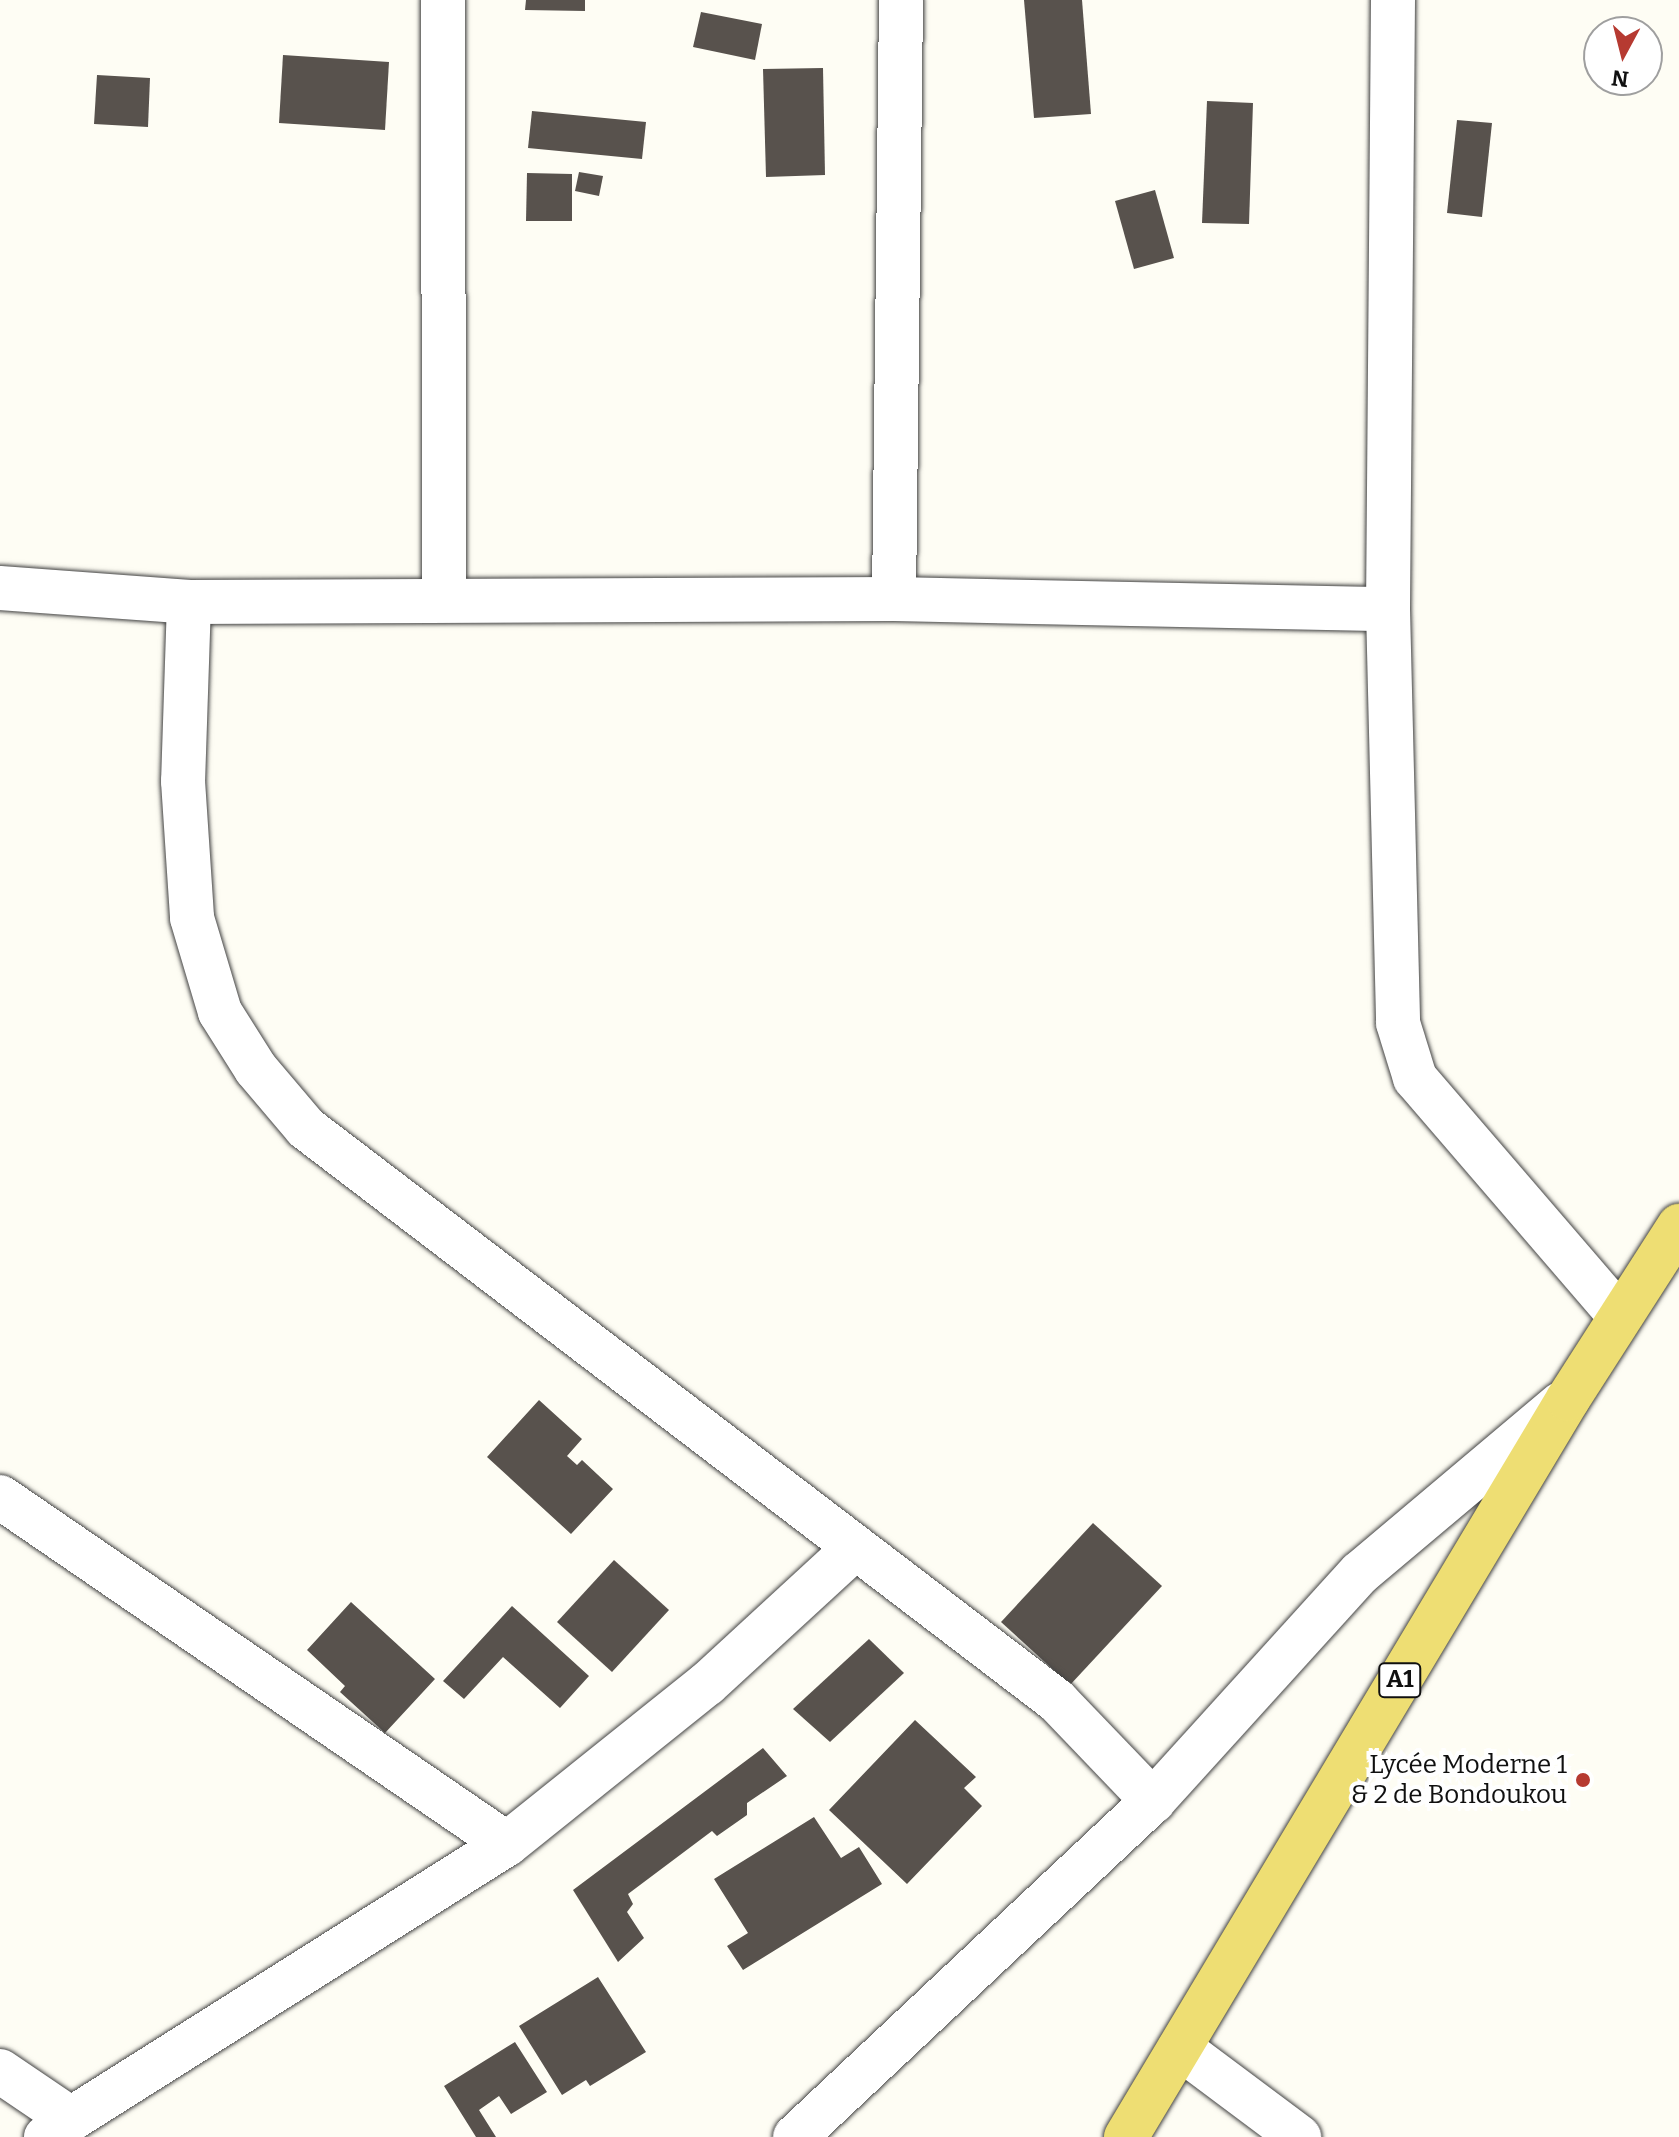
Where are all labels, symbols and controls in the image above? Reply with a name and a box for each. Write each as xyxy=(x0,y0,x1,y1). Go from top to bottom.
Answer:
north arrow xyxy=(1583,16,1663,96)
text: N xyxy=(1610,64,1630,93)
road number: A1 xyxy=(1378,1660,1422,1700)
place label: Lycée Moderne 1 & 2 de Bondoukou xyxy=(1350,1749,1567,1810)
marker: Lycée Moderne 1 & 2 de Bondoukou xyxy=(1574,1771,1592,1789)

